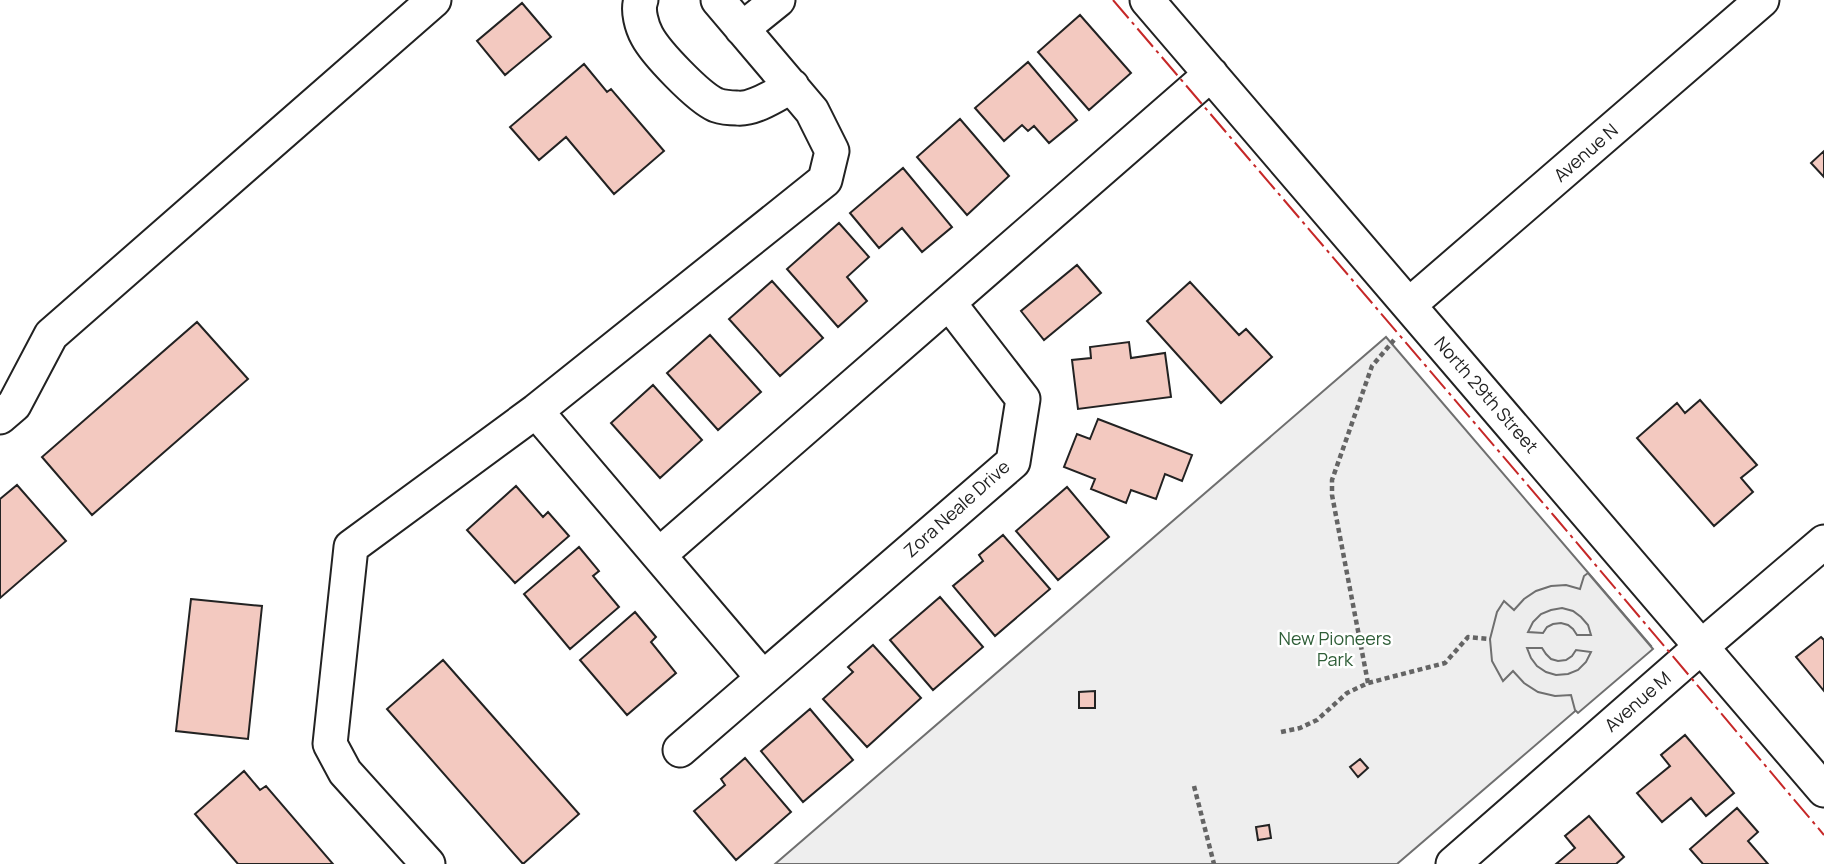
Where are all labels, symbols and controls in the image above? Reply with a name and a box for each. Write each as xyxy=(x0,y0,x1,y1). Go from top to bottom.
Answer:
street label: Avenue N xyxy=(1548,118,1622,187)
street label: North 29th Street xyxy=(1430,331,1544,458)
street label: Zora Neale Drive xyxy=(898,454,1014,562)
park label: New Pioneers Park xyxy=(1279,626,1391,671)
street label: Avenue M xyxy=(1599,666,1676,737)

